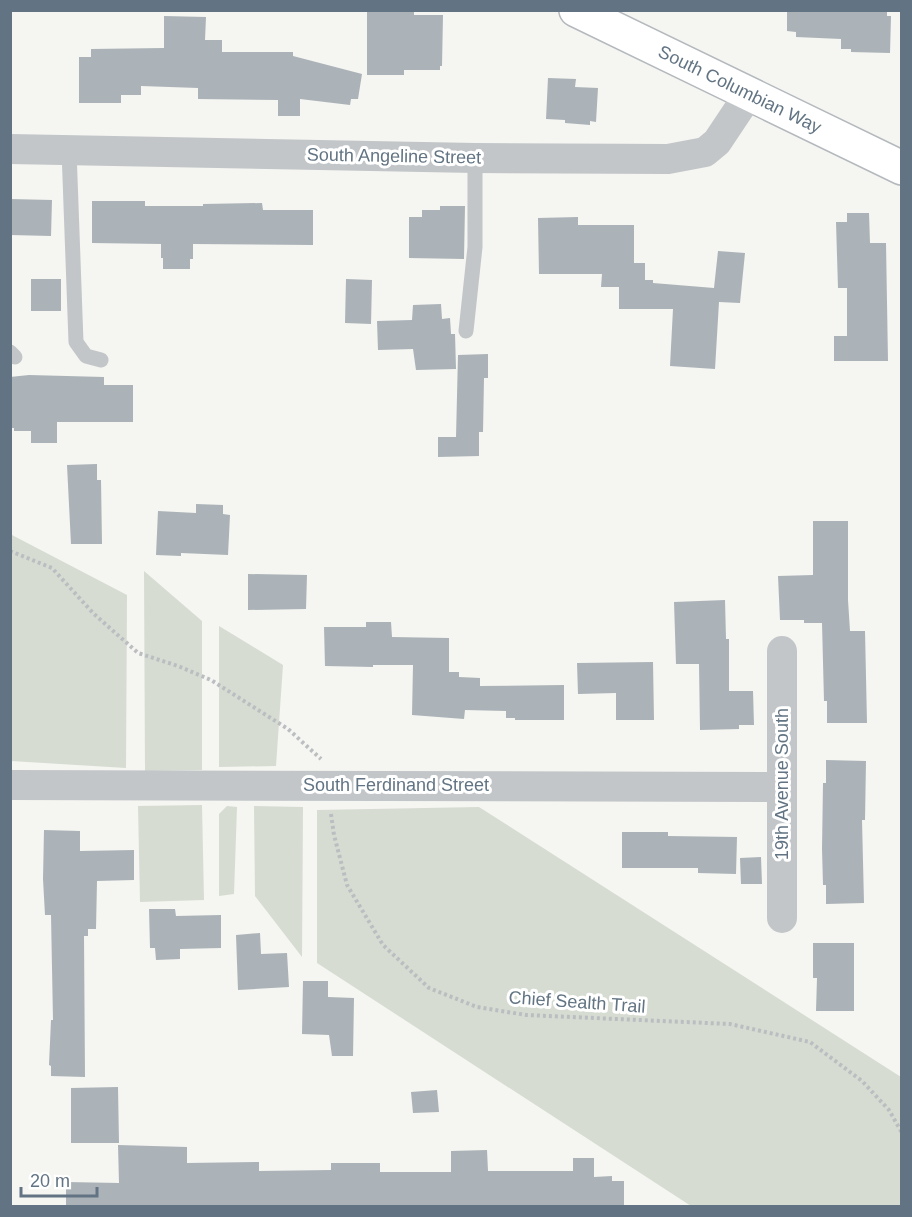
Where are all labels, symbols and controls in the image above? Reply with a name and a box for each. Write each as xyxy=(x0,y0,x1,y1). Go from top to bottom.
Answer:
street label: South Columbian Way xyxy=(655,41,824,137)
street label: South Angeline Street xyxy=(307,144,481,168)
street label: 19th Avenue South xyxy=(772,708,792,860)
street label: South Ferdinand Street xyxy=(303,775,489,795)
street label: Chief Sealth Trail xyxy=(508,987,646,1017)
scale bar xyxy=(21,1160,98,1198)
text: 20 m xyxy=(30,1171,70,1191)

